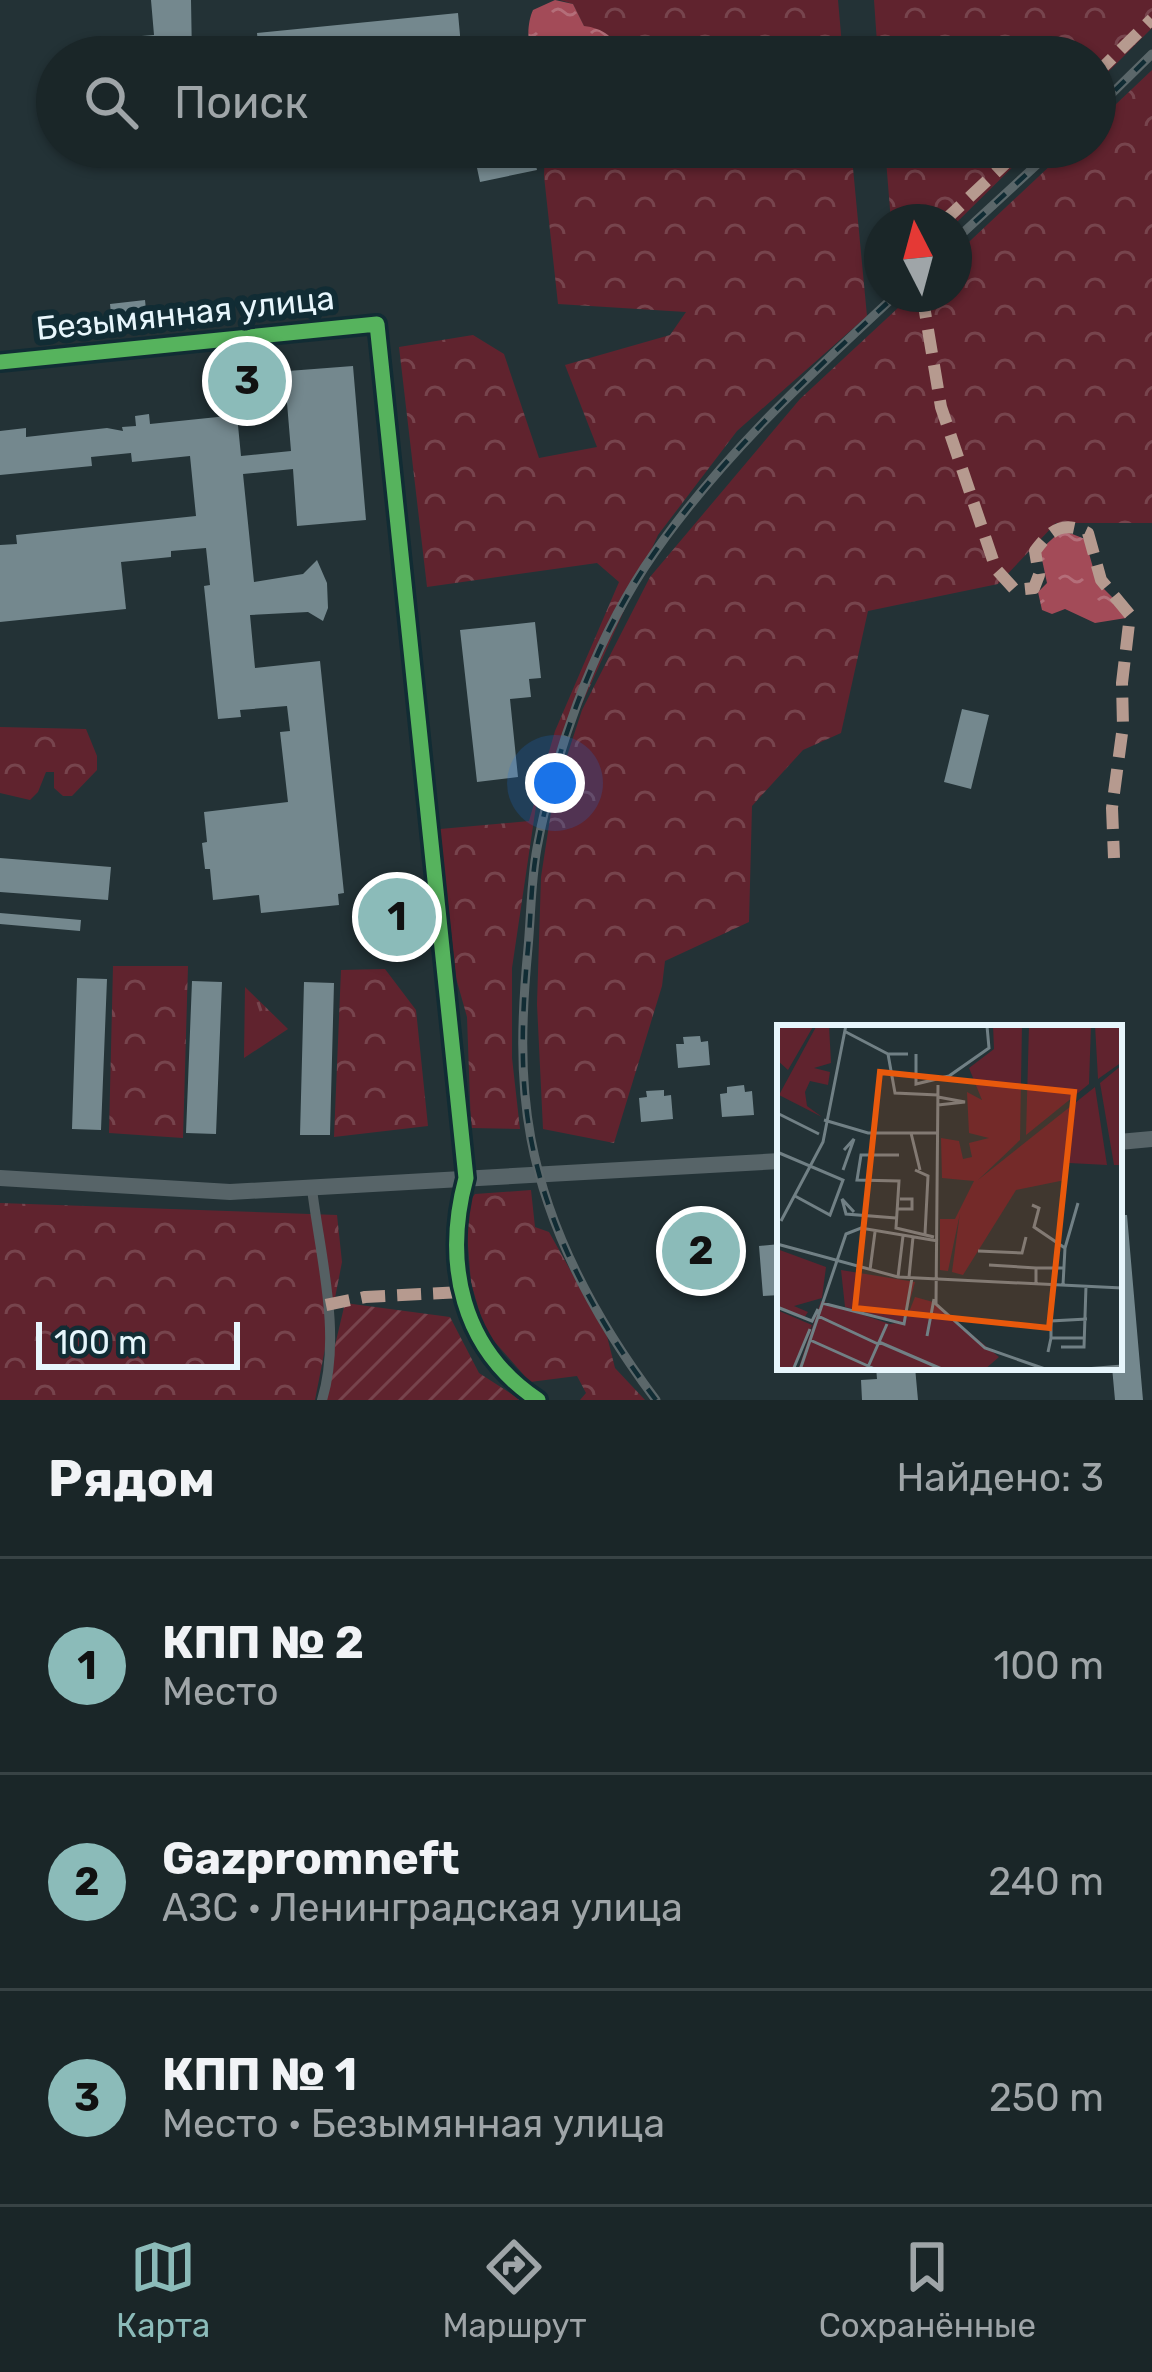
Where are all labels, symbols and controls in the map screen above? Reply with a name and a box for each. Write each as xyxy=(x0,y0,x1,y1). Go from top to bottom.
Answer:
search box xyxy=(36,36,1116,168)
icon: search xyxy=(78,69,144,135)
text: Поиск xyxy=(174,76,308,129)
north arrow xyxy=(864,204,972,312)
street label: Безымянная улица xyxy=(34,278,336,348)
pin: 3 xyxy=(208,336,286,426)
your location xyxy=(525,753,585,813)
pin: 1 xyxy=(358,872,436,962)
inset map xyxy=(777,1025,1122,1370)
pin: 2 xyxy=(662,1206,740,1296)
scale bar xyxy=(36,1316,240,1369)
text: 100 m xyxy=(54,1323,147,1362)
text: Рядом xyxy=(48,1448,215,1509)
text: Найдено: 3 xyxy=(897,1455,1104,1501)
text: КПП № 2 xyxy=(162,1616,364,1669)
text: 1 xyxy=(77,1643,97,1689)
text: 100 m xyxy=(994,1643,1104,1689)
text: Место xyxy=(162,1669,279,1715)
text: Gazpromneft xyxy=(162,1832,460,1885)
text: 2 xyxy=(74,1859,100,1905)
text: 240 m xyxy=(988,1859,1104,1905)
text: АЗС · Ленинградская улица xyxy=(162,1885,683,1931)
text: КПП № 1 xyxy=(162,2048,357,2101)
text: 3 xyxy=(74,2075,100,2121)
text: 250 m xyxy=(989,2075,1104,2121)
text: Место · Безымянная улица xyxy=(162,2101,665,2147)
tab: Карта xyxy=(116,2234,210,2345)
tab: Маршрут xyxy=(442,2234,586,2345)
tab: Сохранённые xyxy=(819,2234,1036,2345)

